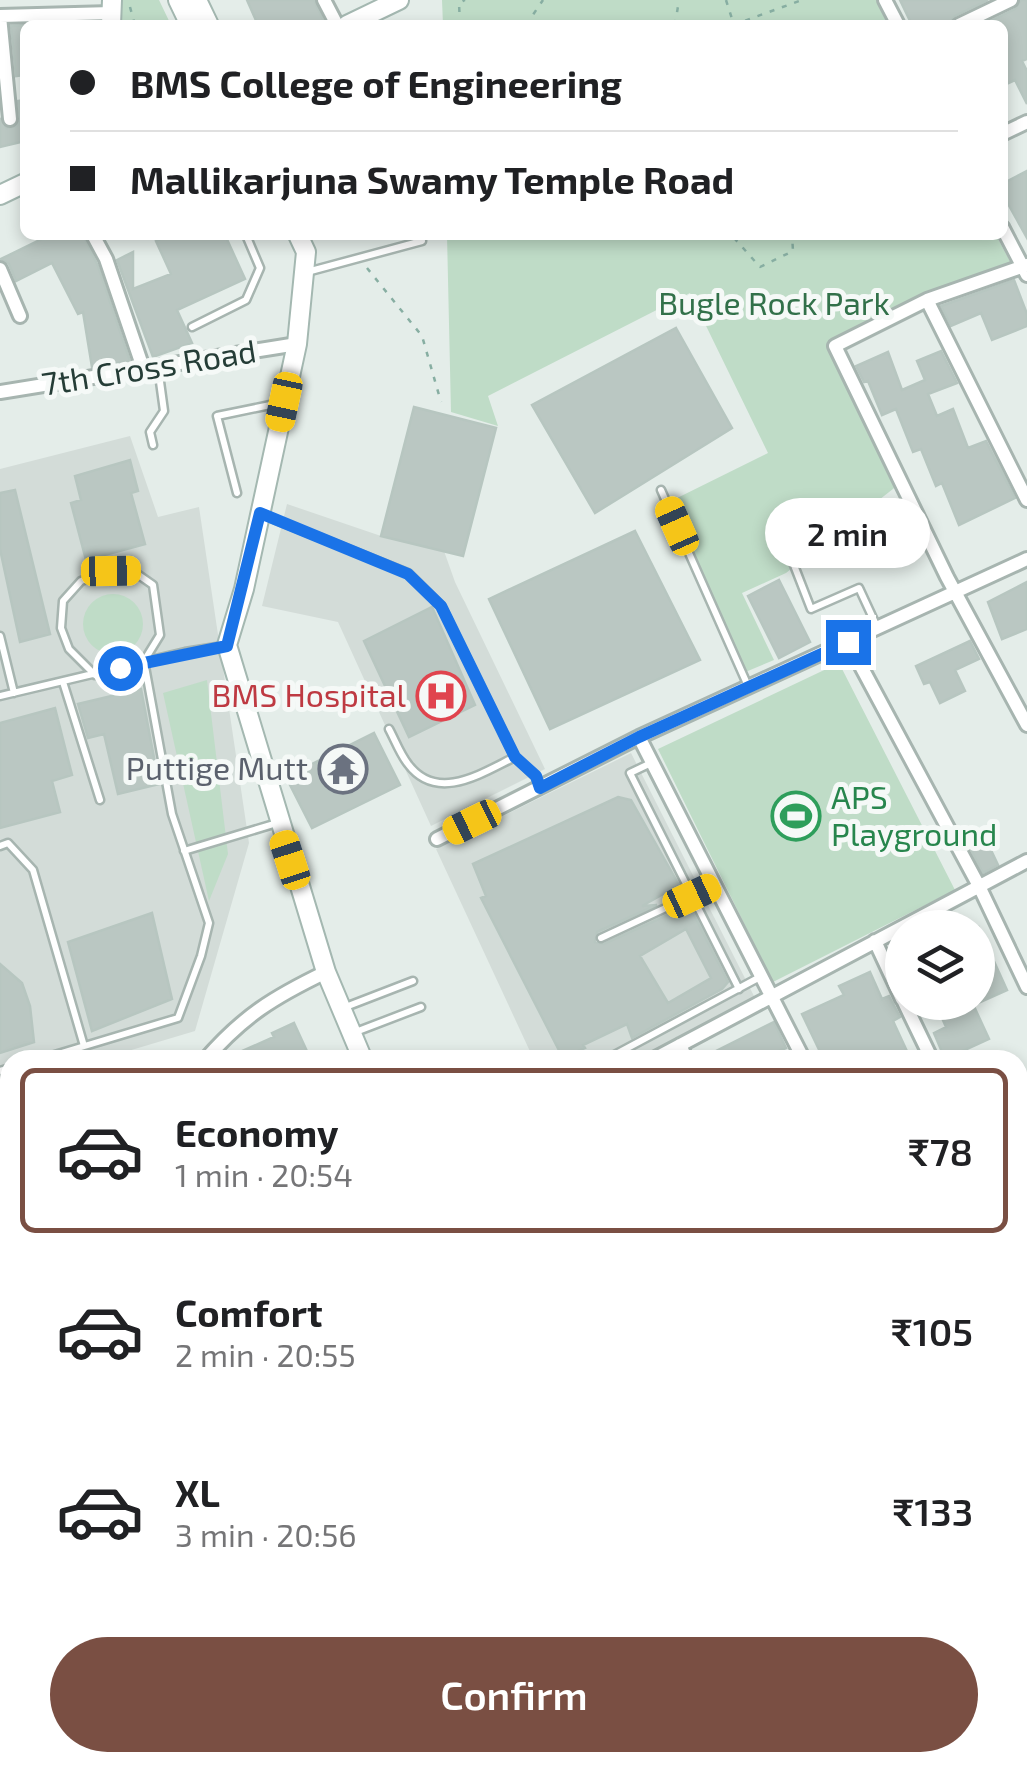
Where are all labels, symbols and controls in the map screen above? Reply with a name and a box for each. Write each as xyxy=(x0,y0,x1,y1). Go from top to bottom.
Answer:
text: BMS College of Engineering xyxy=(130,60,622,106)
text: Mallikarjuna Swamy Temple Road xyxy=(130,156,734,202)
park label: Bugle Rock Park xyxy=(658,283,890,321)
street label: 7th Cross Road xyxy=(39,330,259,402)
car xyxy=(263,370,305,434)
car xyxy=(651,492,703,560)
callout: 2 min xyxy=(766,497,930,567)
text: 2 min xyxy=(807,514,888,552)
car xyxy=(81,555,141,587)
route end xyxy=(826,620,871,665)
route start xyxy=(98,646,143,691)
hospital icon: BMS Hospital xyxy=(415,670,467,722)
place label: BMS Hospital xyxy=(211,675,406,713)
temple icon: Puttige Mutt xyxy=(317,743,369,795)
place label: Puttige Mutt xyxy=(126,748,308,786)
place label: APS Playground xyxy=(831,777,997,852)
sports icon: APS Playground xyxy=(770,790,822,842)
car xyxy=(438,795,506,849)
car xyxy=(266,827,314,893)
car xyxy=(658,870,726,922)
map controls xyxy=(885,910,995,1020)
button: layers xyxy=(885,910,995,1020)
icon: car xyxy=(55,1106,145,1196)
text: Economy xyxy=(175,1109,339,1155)
text: ₹78 xyxy=(908,1128,973,1174)
text: 1 min · 20:54 xyxy=(175,1155,353,1193)
icon: car xyxy=(55,1286,145,1376)
text: Comfort xyxy=(175,1289,323,1335)
text: ₹105 xyxy=(891,1308,973,1354)
text: 2 min · 20:55 xyxy=(175,1335,356,1373)
icon: car xyxy=(55,1466,145,1556)
text: XL xyxy=(175,1469,220,1515)
text: ₹133 xyxy=(892,1488,973,1534)
text: 3 min · 20:56 xyxy=(175,1515,357,1553)
button: Confirm xyxy=(50,1637,978,1752)

